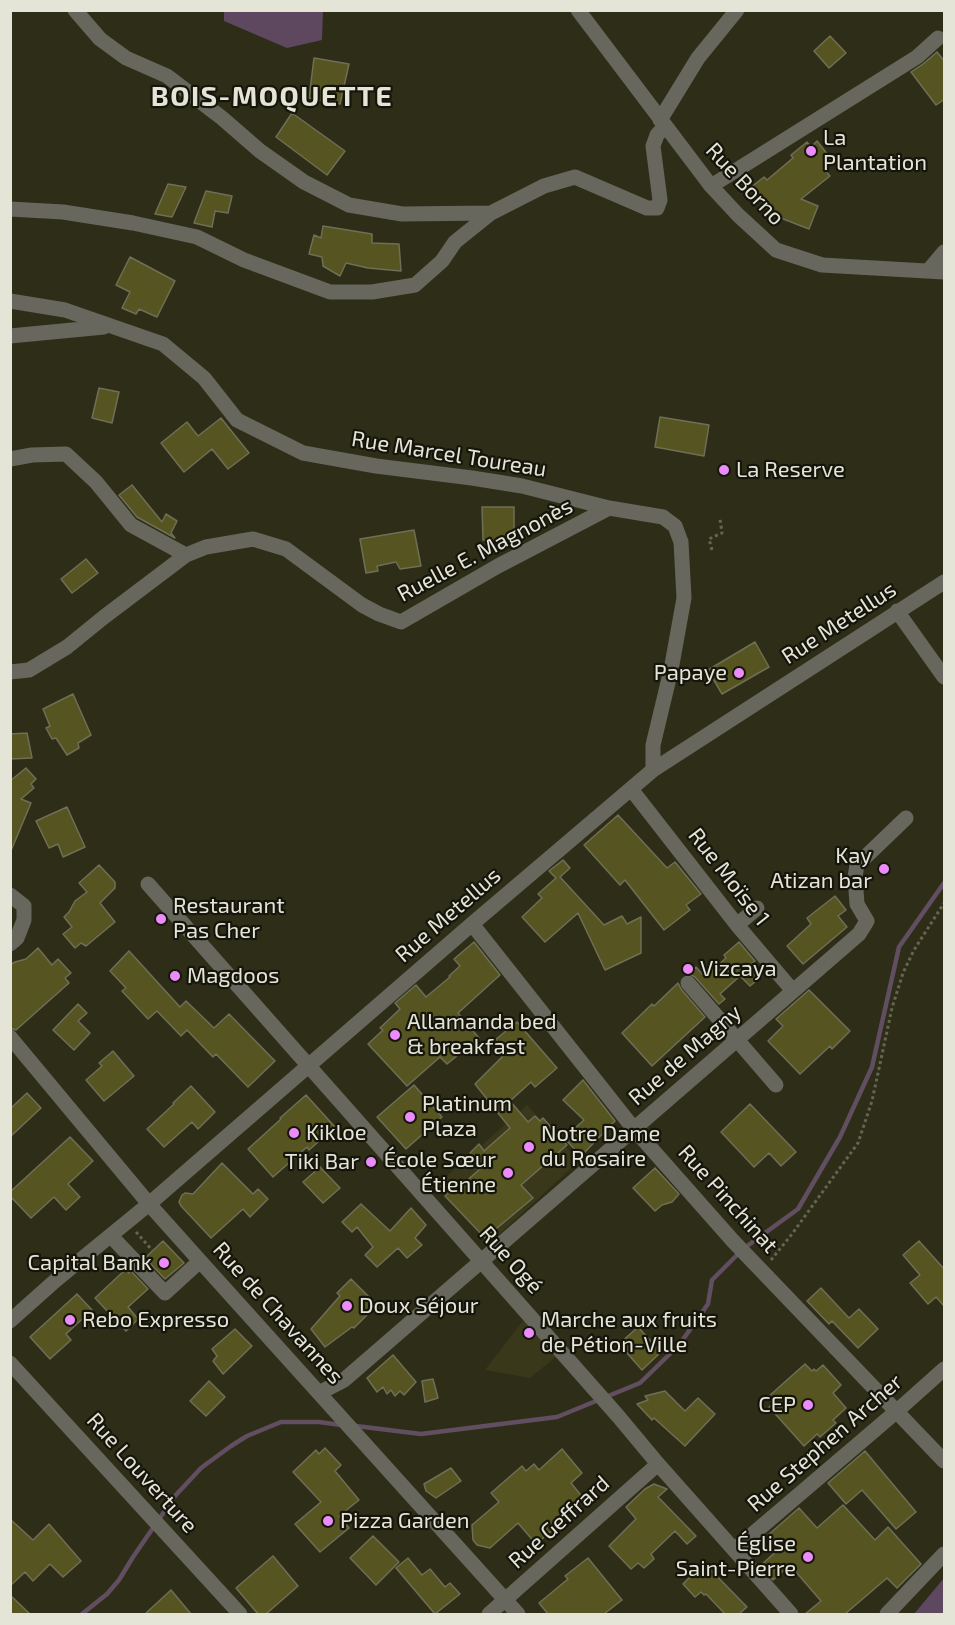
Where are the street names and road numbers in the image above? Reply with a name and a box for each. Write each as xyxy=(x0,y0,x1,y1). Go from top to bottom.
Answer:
street label: Rue Borno xyxy=(700,137,790,231)
street label: Rue Marcel Toureau xyxy=(350,426,548,482)
street label: Ruelle E. Magnonès xyxy=(393,493,577,607)
street label: Rue Metellus xyxy=(777,576,901,670)
street label: Rue Moïse 1 xyxy=(683,823,775,931)
street label: Rue Metellus xyxy=(390,862,506,968)
street label: Rue de Magny xyxy=(623,999,747,1111)
street label: Rue Pinchinat xyxy=(673,1140,783,1258)
street label: Rue Ogé xyxy=(474,1221,548,1299)
street label: Rue de Chavannes xyxy=(207,1237,349,1389)
street label: Rue Stephen Archer xyxy=(742,1369,908,1517)
street label: Rue Louverture xyxy=(81,1407,203,1539)
street label: Rue Geffrard xyxy=(503,1470,615,1574)

